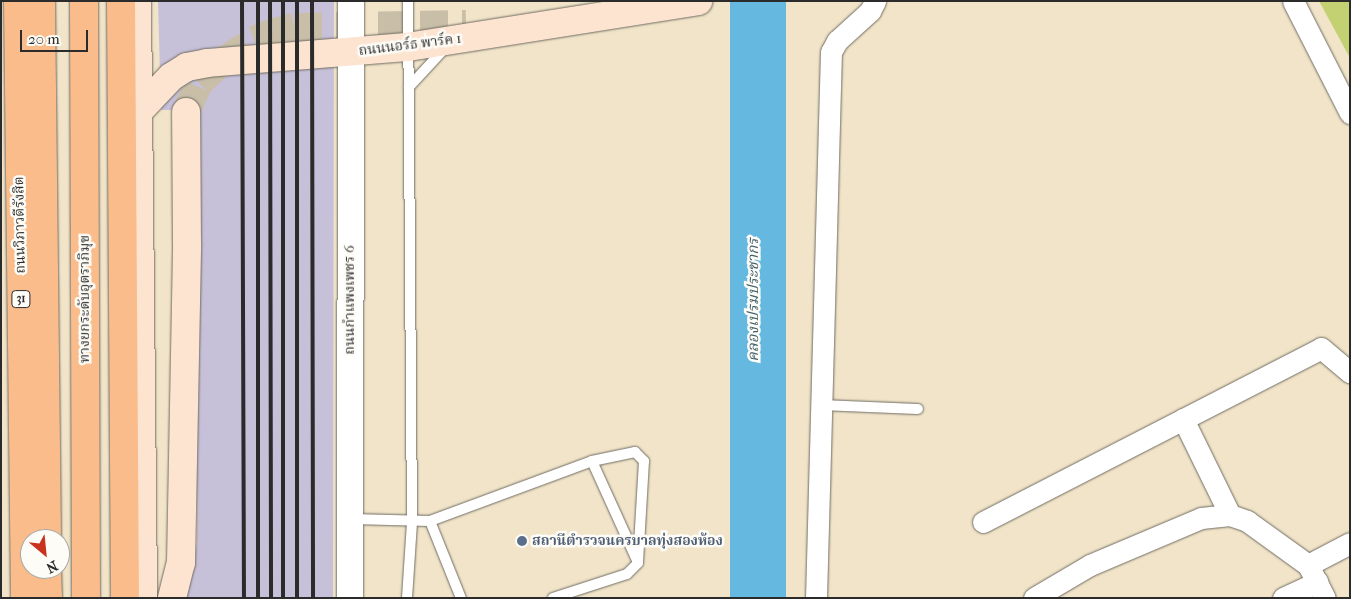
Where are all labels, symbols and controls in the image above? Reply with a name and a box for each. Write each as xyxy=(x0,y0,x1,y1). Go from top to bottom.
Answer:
scale bar xyxy=(22,20,90,52)
text: 20 m xyxy=(28,30,60,48)
street label: ถนนนอร์ธ พาร์ค 1 xyxy=(358,30,462,60)
street label: ถนนวิภาวดีรังสิต xyxy=(11,176,29,274)
street label: ทางยกระดับอุตราภิมุข xyxy=(77,235,93,363)
water label: คลองเปรมประชากร xyxy=(745,238,763,362)
street label: ถนนกำแพงเพชร 6 xyxy=(342,245,358,355)
road number: 31 xyxy=(11,290,31,308)
north arrow xyxy=(20,529,70,579)
place label: สถานีตำรวจนครบาลทุ่งสองห้อง xyxy=(532,533,723,549)
marker: สถานีตำรวจนครบาลทุ่งสองห้อง xyxy=(516,535,528,547)
text: N xyxy=(43,557,60,577)

